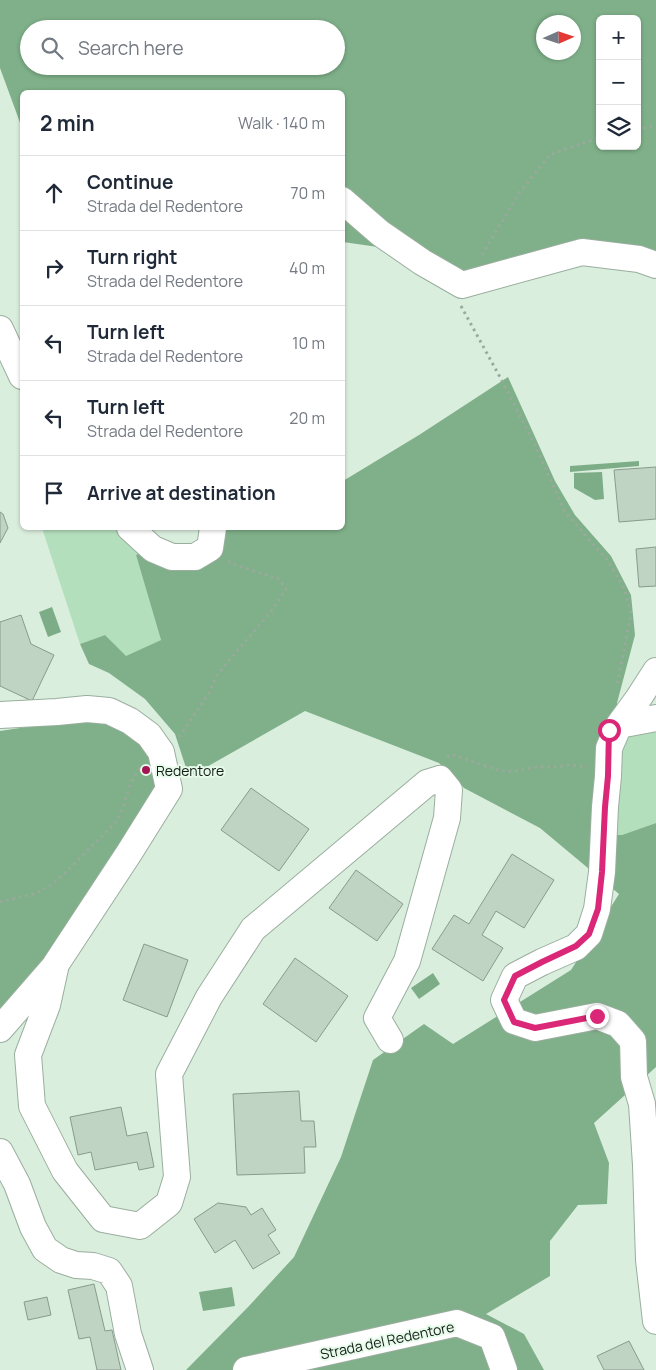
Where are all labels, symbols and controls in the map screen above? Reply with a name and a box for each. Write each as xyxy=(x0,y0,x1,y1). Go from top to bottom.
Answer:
north arrow xyxy=(536,15,581,60)
map controls xyxy=(596,15,641,150)
button: + xyxy=(596,15,641,60)
search box xyxy=(20,20,345,75)
icon: search xyxy=(38,34,66,62)
text: Search here xyxy=(78,35,184,61)
button: − xyxy=(596,60,641,105)
button: layers xyxy=(596,105,641,150)
text: 2 min xyxy=(40,109,95,137)
text: Walk · 140 m xyxy=(238,112,325,134)
text: Continue xyxy=(87,169,173,195)
icon: ahead xyxy=(40,179,68,207)
text: 70 m xyxy=(290,182,325,204)
text: Strada del Redentore xyxy=(87,195,243,217)
text: Turn right xyxy=(87,244,177,270)
icon: right xyxy=(40,254,68,282)
text: 40 m xyxy=(289,257,325,279)
text: Strada del Redentore xyxy=(87,270,243,292)
text: Turn left xyxy=(87,319,165,345)
icon: left xyxy=(40,329,68,357)
text: 10 m xyxy=(292,332,325,354)
text: Strada del Redentore xyxy=(87,345,243,367)
text: Turn left xyxy=(87,394,165,420)
icon: left xyxy=(40,404,68,432)
text: 20 m xyxy=(289,407,325,429)
text: Strada del Redentore xyxy=(87,420,243,442)
icon: arrive xyxy=(40,479,68,507)
text: Arrive at destination xyxy=(87,480,276,506)
route start xyxy=(598,719,621,742)
place label: Redentore xyxy=(156,761,224,780)
marker: Redentore xyxy=(140,764,152,776)
route end xyxy=(586,1005,609,1028)
street label: Strada del Redentore xyxy=(318,1317,456,1363)

